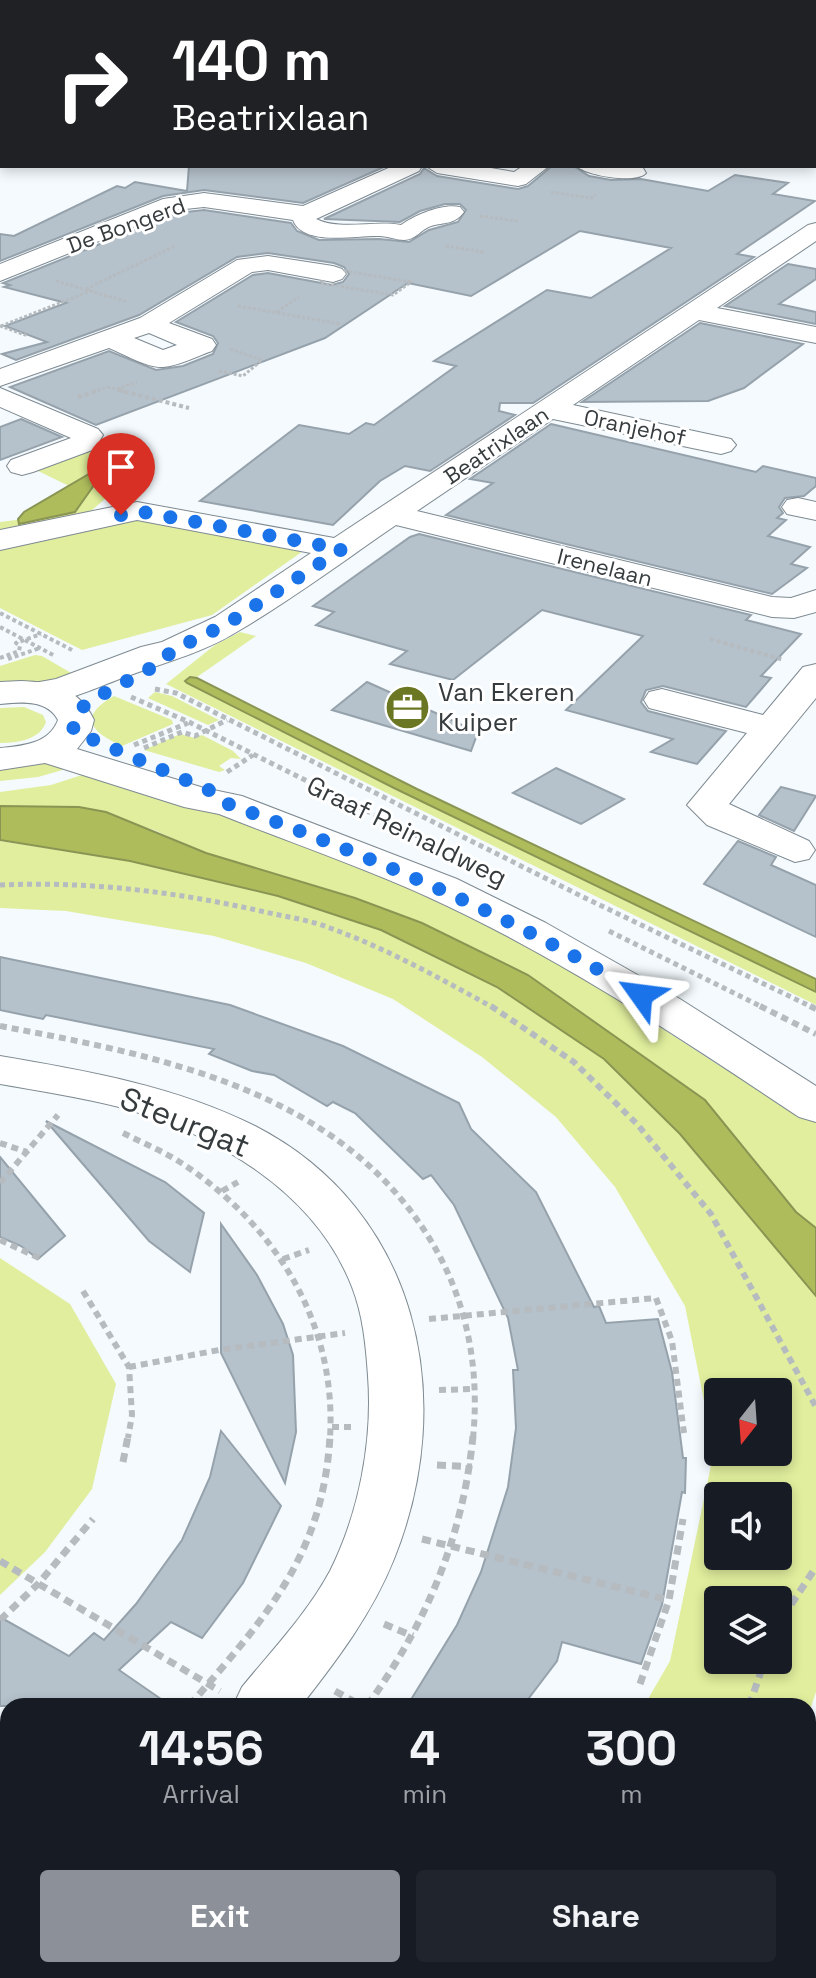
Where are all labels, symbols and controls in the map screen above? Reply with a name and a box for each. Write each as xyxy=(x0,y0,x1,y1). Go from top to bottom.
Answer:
text: 140 m xyxy=(172,25,331,96)
icon: right xyxy=(40,32,144,136)
text: Beatrixlaan xyxy=(172,95,369,141)
street label: De Bongerd xyxy=(63,191,189,259)
street label: Beatrixlaan xyxy=(438,400,554,490)
street label: Oranjehof xyxy=(581,403,689,452)
pin xyxy=(87,433,155,515)
icon: arrive xyxy=(99,445,143,489)
street label: Irenelaan xyxy=(555,542,655,592)
place label: Van Ekeren Kuiper xyxy=(438,675,575,739)
office icon: Van Ekeren Kuiper xyxy=(383,683,431,731)
street label: Graaf Reinaldweg xyxy=(301,768,513,894)
position arrow xyxy=(599,953,683,1037)
street label: Steurgat xyxy=(114,1078,256,1166)
north arrow xyxy=(704,1378,792,1466)
map controls xyxy=(704,1378,792,1674)
button: sound xyxy=(704,1482,792,1570)
button: layers xyxy=(704,1586,792,1674)
text: 14:56 xyxy=(139,1718,264,1779)
text: 4 xyxy=(410,1718,440,1779)
text: 300 xyxy=(586,1718,677,1779)
text: Arrival xyxy=(163,1777,240,1811)
text: min xyxy=(402,1777,447,1811)
text: m xyxy=(620,1777,643,1811)
button: Exit xyxy=(40,1870,400,1962)
button: Share xyxy=(416,1870,776,1962)

